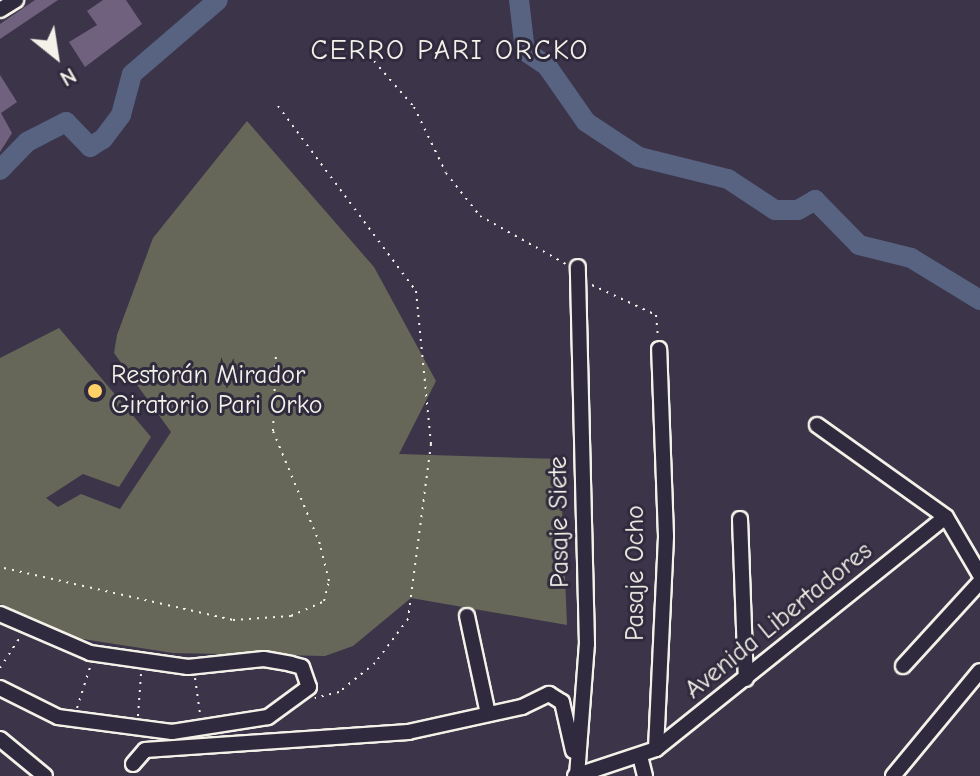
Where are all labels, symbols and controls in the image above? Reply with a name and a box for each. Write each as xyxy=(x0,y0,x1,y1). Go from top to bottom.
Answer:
north arrow xyxy=(16,16,96,96)
district label: CERRO PARI ORCKO xyxy=(310,33,590,67)
text: N xyxy=(55,62,81,92)
place label: Restorán Mirador Giratorio Pari Orko xyxy=(111,360,322,422)
marker: Restorán Mirador Giratorio Pari Orko xyxy=(86,382,104,400)
street label: Pasaje Siete xyxy=(543,456,577,588)
street label: Pasaje Ocho xyxy=(620,505,652,641)
street label: Avenida Libertadores xyxy=(679,536,879,706)

